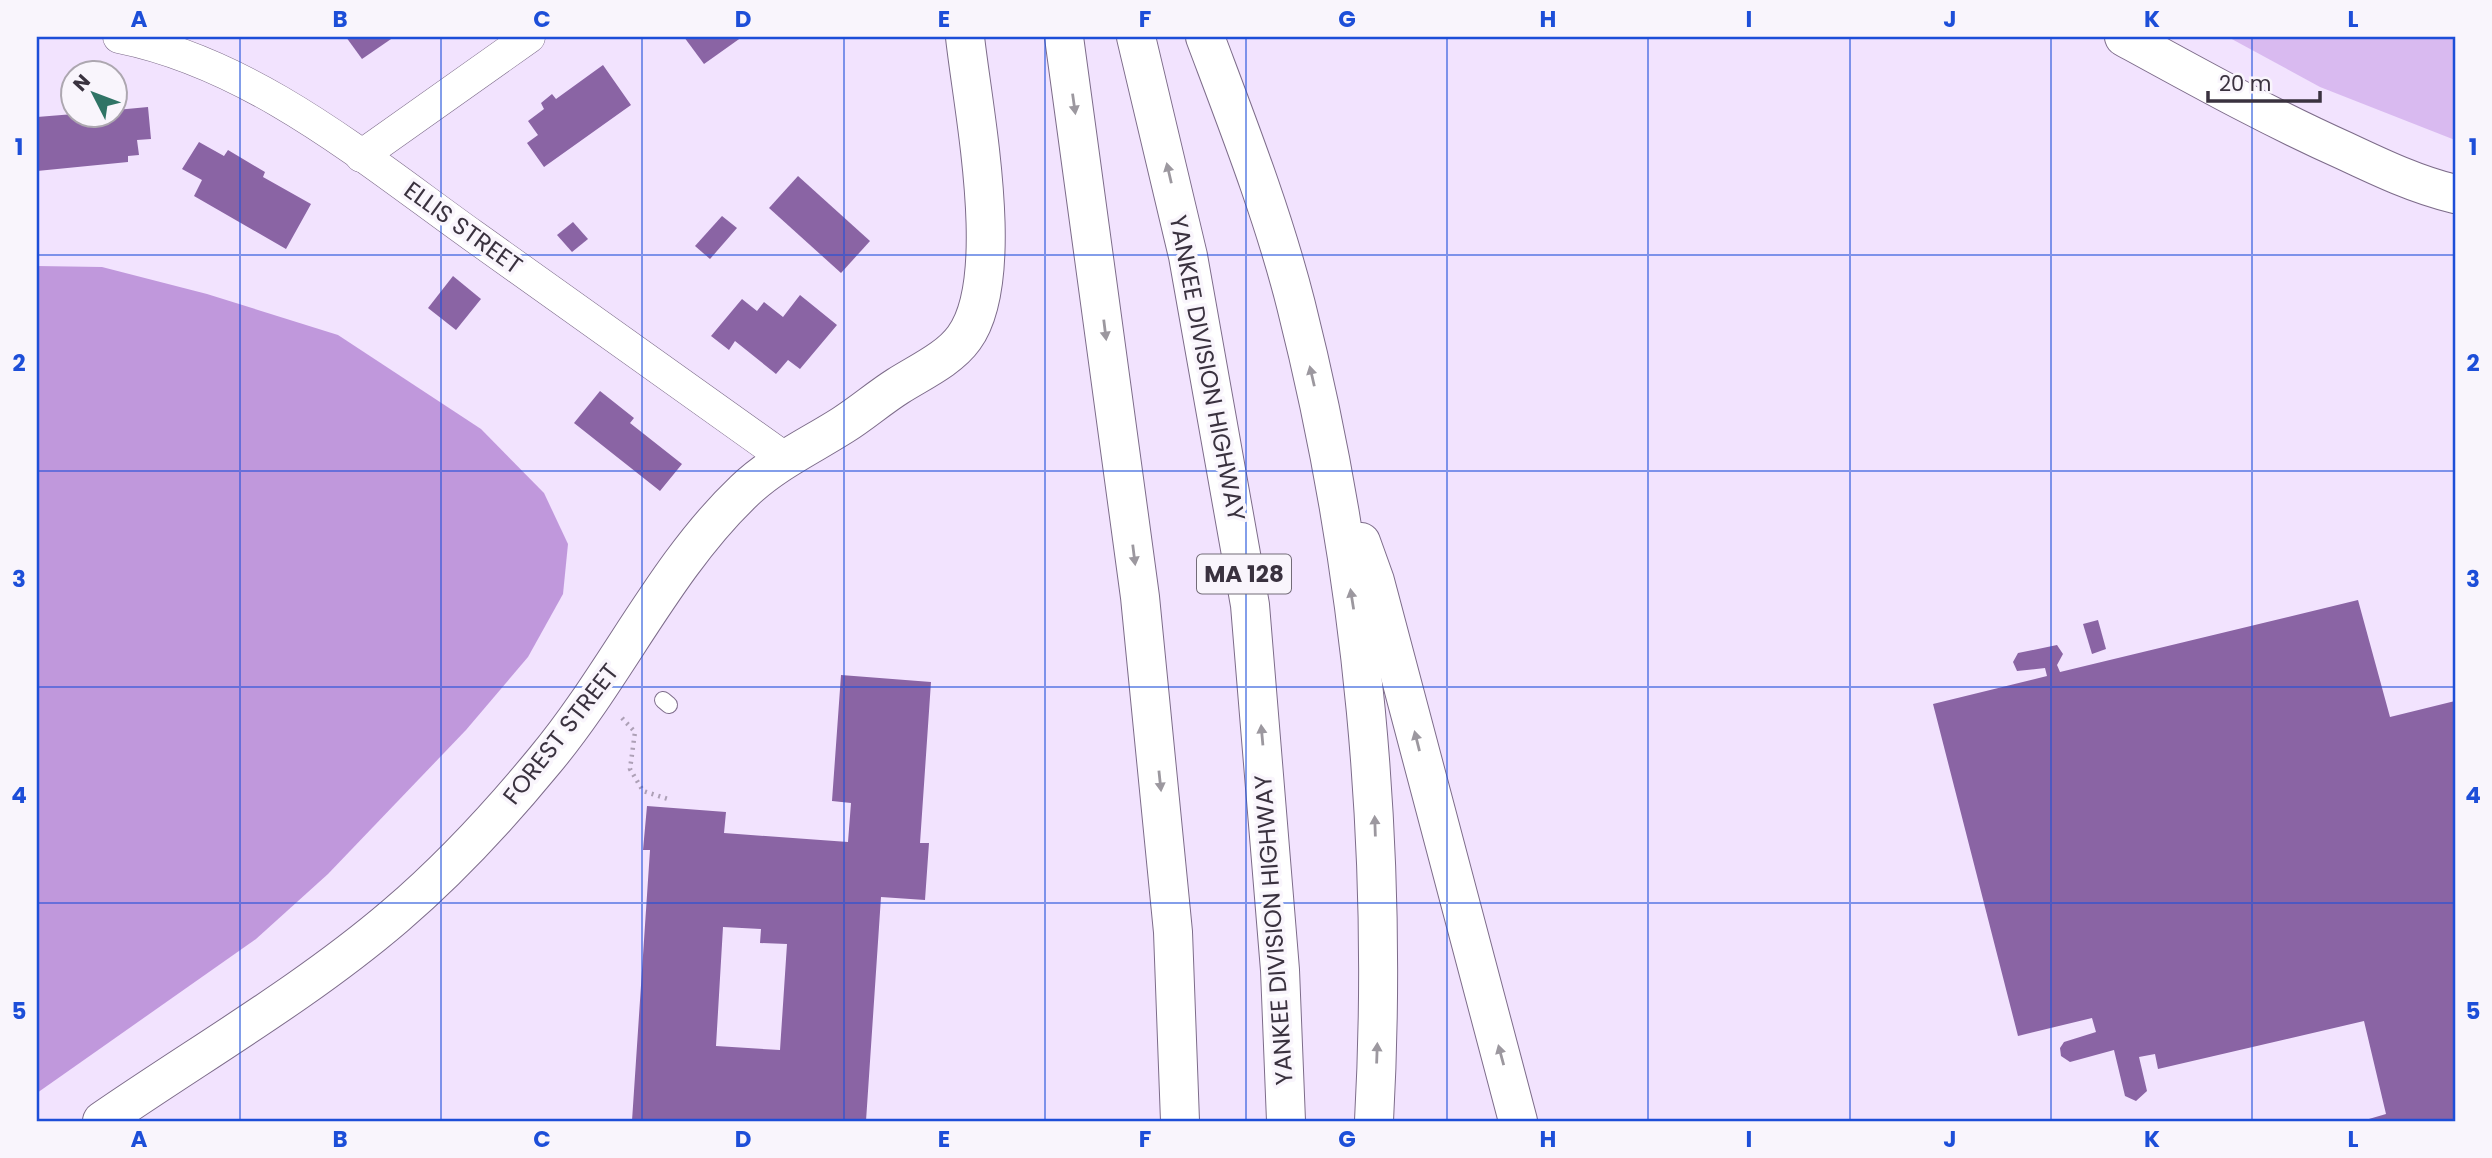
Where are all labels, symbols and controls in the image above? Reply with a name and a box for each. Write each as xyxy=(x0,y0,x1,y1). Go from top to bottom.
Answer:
text: A xyxy=(131,3,148,35)
text: B xyxy=(332,3,348,35)
text: C xyxy=(533,3,551,35)
text: D xyxy=(735,3,751,35)
text: E xyxy=(938,3,950,35)
text: F xyxy=(1139,3,1151,35)
text: G xyxy=(1338,3,1356,35)
text: H xyxy=(1540,3,1556,35)
text: I xyxy=(1746,3,1752,35)
text: J xyxy=(1943,3,1957,35)
text: K xyxy=(2144,3,2160,35)
text: L xyxy=(2348,3,2359,35)
north arrow xyxy=(60,60,130,130)
scale bar xyxy=(2208,60,2320,104)
text: N xyxy=(67,69,97,97)
text: 20 m xyxy=(2219,69,2272,98)
one-way arrow xyxy=(1069,93,1080,115)
text: 1 xyxy=(15,131,23,163)
text: 1 xyxy=(2469,131,2477,163)
one-way arrow xyxy=(1163,162,1174,184)
street label: ELLIS STREET xyxy=(397,173,529,282)
street label: YANKEE DIVISION HIGHWAY xyxy=(1162,212,1253,524)
one-way arrow xyxy=(1100,319,1111,341)
text: 2 xyxy=(12,347,26,379)
text: 2 xyxy=(2466,347,2480,379)
one-way arrow xyxy=(1306,365,1317,387)
one-way arrow xyxy=(1129,544,1140,566)
road number: MA 128 xyxy=(1197,554,1291,594)
text: 3 xyxy=(12,563,26,595)
text: 3 xyxy=(2466,563,2480,595)
one-way arrow xyxy=(1346,588,1357,610)
street label: FOREST STREET xyxy=(495,656,626,811)
one-way arrow xyxy=(1256,724,1267,746)
one-way arrow xyxy=(1411,730,1422,752)
one-way arrow xyxy=(1154,770,1165,792)
street label: YANKEE DIVISION HIGHWAY xyxy=(1246,774,1301,1086)
text: 4 xyxy=(11,779,27,811)
text: 4 xyxy=(2465,779,2481,811)
one-way arrow xyxy=(1369,814,1380,836)
text: 5 xyxy=(12,995,26,1027)
text: 5 xyxy=(2466,995,2480,1027)
one-way arrow xyxy=(1371,1042,1382,1064)
one-way arrow xyxy=(1495,1044,1505,1065)
text: A xyxy=(131,1123,148,1155)
text: B xyxy=(332,1123,348,1155)
text: C xyxy=(533,1123,551,1155)
text: D xyxy=(735,1123,751,1155)
text: E xyxy=(938,1123,950,1155)
text: F xyxy=(1139,1123,1151,1155)
text: G xyxy=(1338,1123,1356,1155)
text: H xyxy=(1540,1123,1556,1155)
text: I xyxy=(1746,1123,1752,1155)
text: J xyxy=(1943,1123,1957,1155)
text: K xyxy=(2144,1123,2160,1155)
text: L xyxy=(2348,1123,2359,1155)

